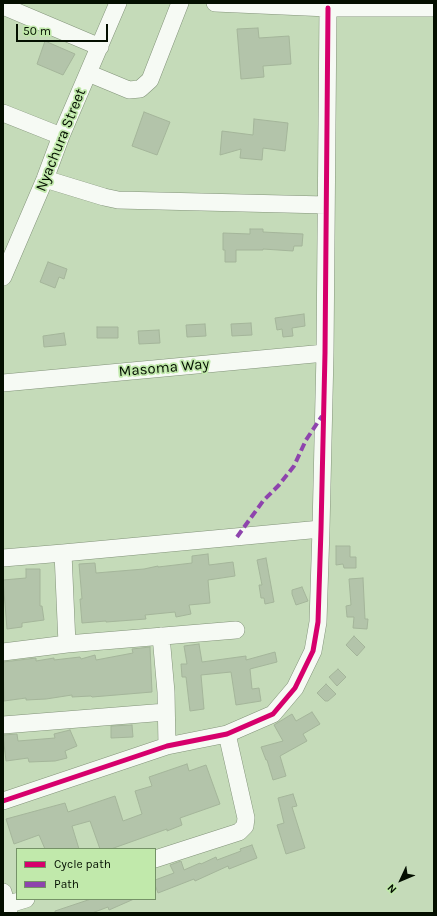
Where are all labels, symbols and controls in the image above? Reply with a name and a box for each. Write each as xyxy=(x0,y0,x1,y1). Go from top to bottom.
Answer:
scale bar xyxy=(18,16,110,42)
text: 50 m xyxy=(23,24,51,38)
street label: Nyachura Street xyxy=(32,86,90,194)
street label: Masoma Way xyxy=(118,355,210,381)
legend xyxy=(16,848,156,900)
text: Cycle path xyxy=(54,857,111,871)
north arrow xyxy=(381,860,421,900)
text: Path xyxy=(54,877,79,891)
text: N xyxy=(385,881,399,896)

